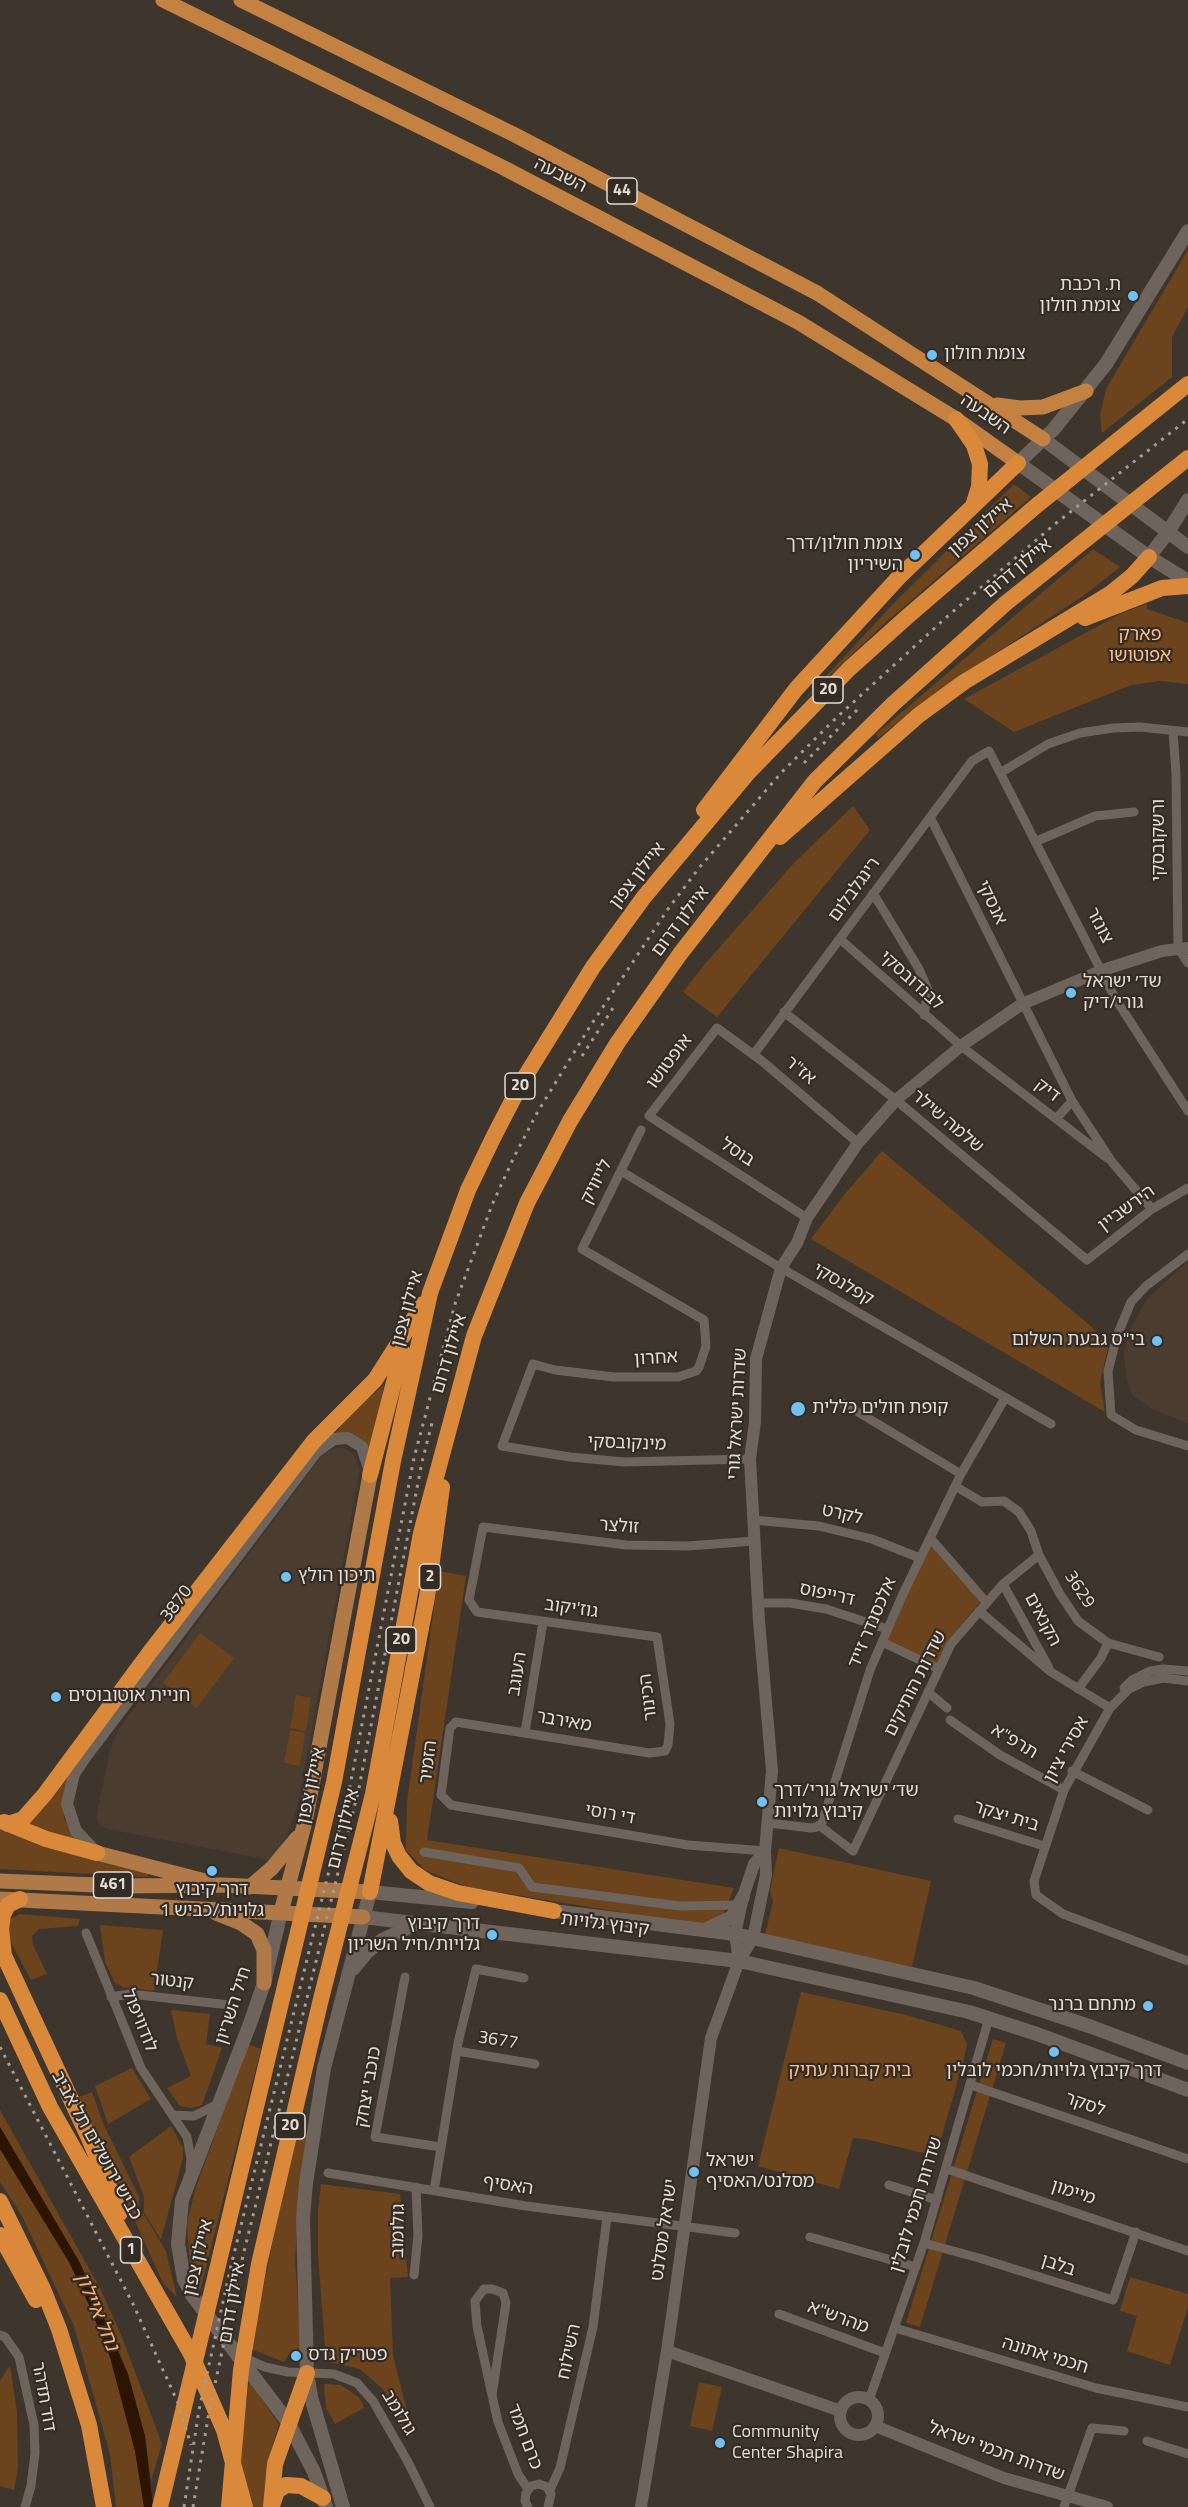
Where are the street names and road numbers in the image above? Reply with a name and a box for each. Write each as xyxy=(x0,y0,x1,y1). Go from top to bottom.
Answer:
street label: השבעה xyxy=(530,154,590,198)
road number: 44 xyxy=(607,178,637,204)
street label: השבעה xyxy=(956,390,1014,440)
street label: איילון צפון xyxy=(944,494,1018,562)
street label: איילון דרום xyxy=(979,534,1057,604)
road number: 20 xyxy=(813,677,843,703)
street label: ורשקובסקי xyxy=(1149,799,1171,881)
street label: איילון צפון xyxy=(605,839,671,913)
street label: רינגלבלום xyxy=(825,854,885,926)
street label: אנסקי xyxy=(971,877,1011,929)
street label: איילון דרום xyxy=(648,883,714,961)
street label: צונזר xyxy=(1081,904,1117,948)
street label: לבנדובסקי xyxy=(875,947,947,1015)
street label: אופטושו xyxy=(643,1030,697,1094)
street label: אז"ר xyxy=(780,1052,820,1090)
road number: 20 xyxy=(505,1073,535,1099)
street label: דיק xyxy=(1030,1074,1064,1108)
street label: שלמה שילר xyxy=(907,1086,987,1158)
street label: בוסל xyxy=(716,1134,758,1172)
street label: לייוויק xyxy=(577,1156,617,1208)
street label: הירשביין xyxy=(1094,1181,1160,1237)
street label: קפלנסקי xyxy=(809,1259,877,1311)
street label: איילון צפון xyxy=(387,1269,429,1349)
street label: איילון דרום xyxy=(428,1311,472,1397)
street label: אחרון xyxy=(633,1347,679,1371)
street label: שדרות ישראל גורי xyxy=(724,1347,752,1481)
street label: מינקובסקי xyxy=(587,1432,667,1456)
street label: לקרט xyxy=(820,1500,864,1530)
street label: זולצר xyxy=(598,1515,640,1539)
road number: 2 xyxy=(420,1564,440,1590)
street label: 3629 xyxy=(1059,1567,1099,1613)
street label: אלכסנדר זייד xyxy=(844,1574,902,1672)
street label: דרייפוס xyxy=(797,1579,857,1611)
street label: 3870 xyxy=(156,1581,198,1627)
street label: הקנאים xyxy=(1019,1590,1065,1650)
street label: גוז'יקוב xyxy=(543,1595,599,1623)
road number: 20 xyxy=(386,1627,416,1653)
street label: שדרות הותיקים xyxy=(880,1627,952,1741)
street label: העוגב xyxy=(504,1650,532,1698)
street label: הכינור xyxy=(635,1672,663,1722)
street label: מאירבר xyxy=(535,1707,593,1737)
street label: אסירי ציון xyxy=(1040,1713,1094,1787)
street label: תרפ"א xyxy=(987,1720,1041,1764)
street label: הזמיר xyxy=(416,1739,442,1785)
street label: איילון צפון xyxy=(293,1746,331,1826)
street label: איילון דרום xyxy=(324,1786,364,1872)
street label: בית יצקר xyxy=(971,1797,1041,1837)
street label: די רוסי xyxy=(583,1800,637,1830)
road number: 461 xyxy=(94,1872,132,1898)
street label: קיבוץ גלויות xyxy=(560,1909,650,1941)
street label: חיל השריון xyxy=(211,1964,257,2048)
street label: קנטור xyxy=(149,1969,195,1995)
street label: לודוויפול xyxy=(117,1986,161,2056)
street label: 3677 xyxy=(476,2027,520,2055)
street label: כוכבי יצחק xyxy=(351,2045,387,2129)
street label: כביש ירושלים תל אביב xyxy=(46,2068,146,2224)
street label: לסקר xyxy=(1062,2088,1108,2122)
road number: 20 xyxy=(275,2113,305,2139)
street label: שדרות חכמי לובלין xyxy=(886,2134,948,2276)
street label: האסיף xyxy=(481,2171,535,2201)
street label: מיימון xyxy=(1048,2176,1098,2210)
street label: ישראל מסלנט xyxy=(647,2178,683,2282)
street label: גולומוב xyxy=(388,2204,410,2258)
street label: איילון צפון xyxy=(180,2218,218,2298)
road number: 1 xyxy=(120,2237,142,2263)
street label: בלבן xyxy=(1038,2250,1078,2282)
street label: איילון דרום xyxy=(215,2261,251,2345)
street label: מהרש"א xyxy=(804,2297,872,2339)
street label: השילוח xyxy=(554,2322,586,2382)
street label: חכמי אתונה xyxy=(999,2333,1091,2379)
street label: דוד תדהר xyxy=(26,2360,60,2434)
street label: גולומב xyxy=(376,2386,420,2440)
street label: כרם חמד xyxy=(502,2401,546,2473)
street label: שדרות חכמי ישראל xyxy=(925,2417,1067,2487)

